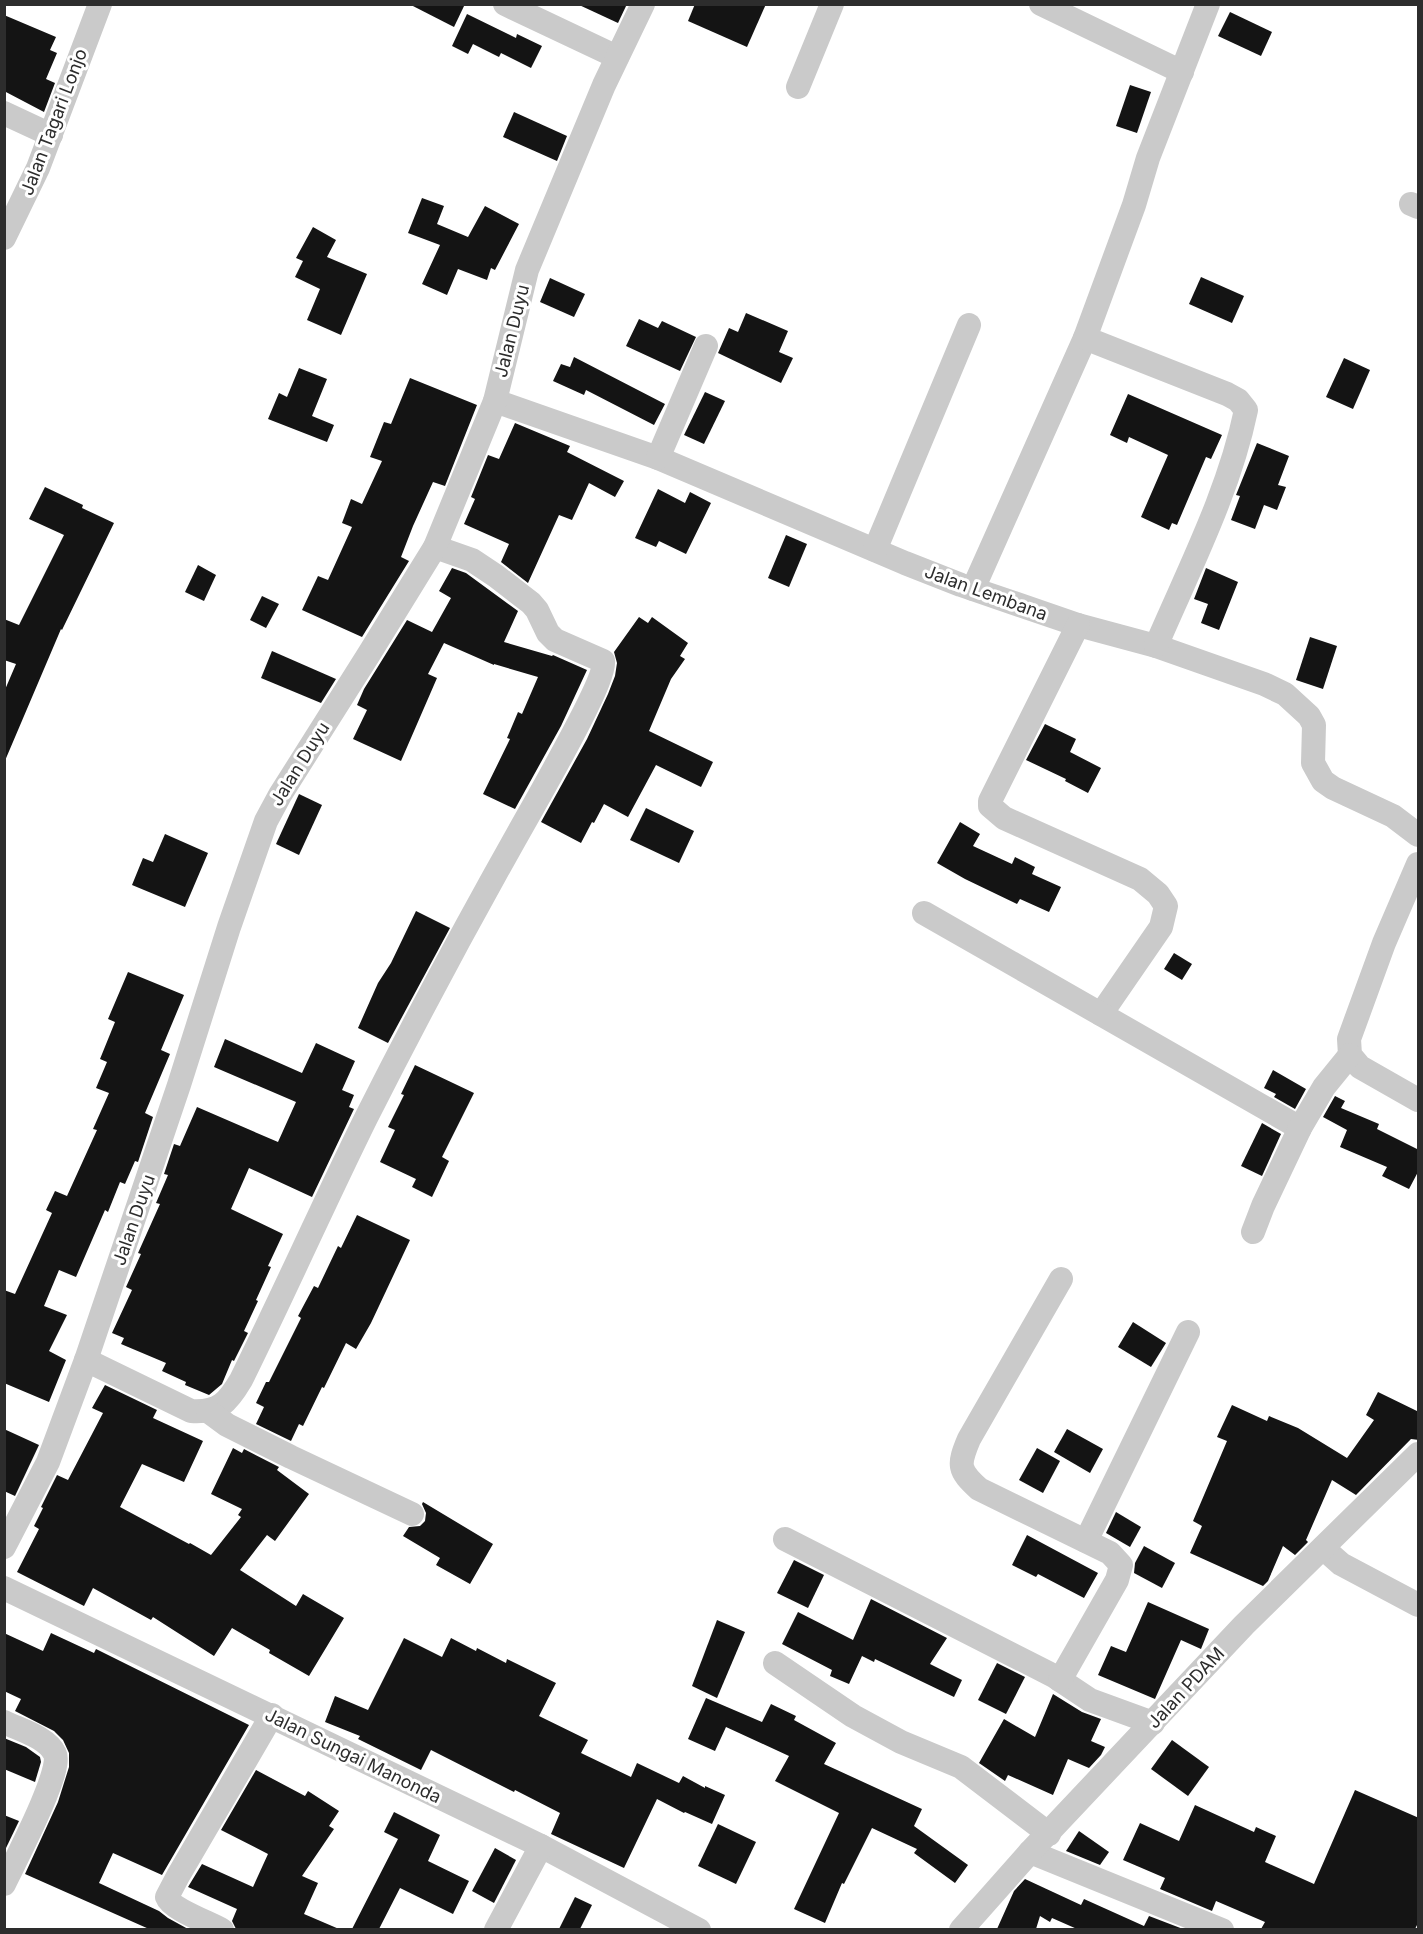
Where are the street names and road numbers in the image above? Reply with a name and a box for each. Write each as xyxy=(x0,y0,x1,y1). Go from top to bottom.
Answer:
street label: Jalan Tagari Lonjo xyxy=(16,46,91,198)
street label: Jalan Duyu xyxy=(490,282,533,379)
street label: Jalan Lembana xyxy=(922,561,1050,624)
street label: Jalan Duyu xyxy=(266,718,334,810)
street label: Jalan Duyu xyxy=(108,1172,159,1268)
street label: Jalan PDAM xyxy=(1143,1643,1228,1733)
street label: Jalan Sungai Manonda xyxy=(262,1704,445,1807)

